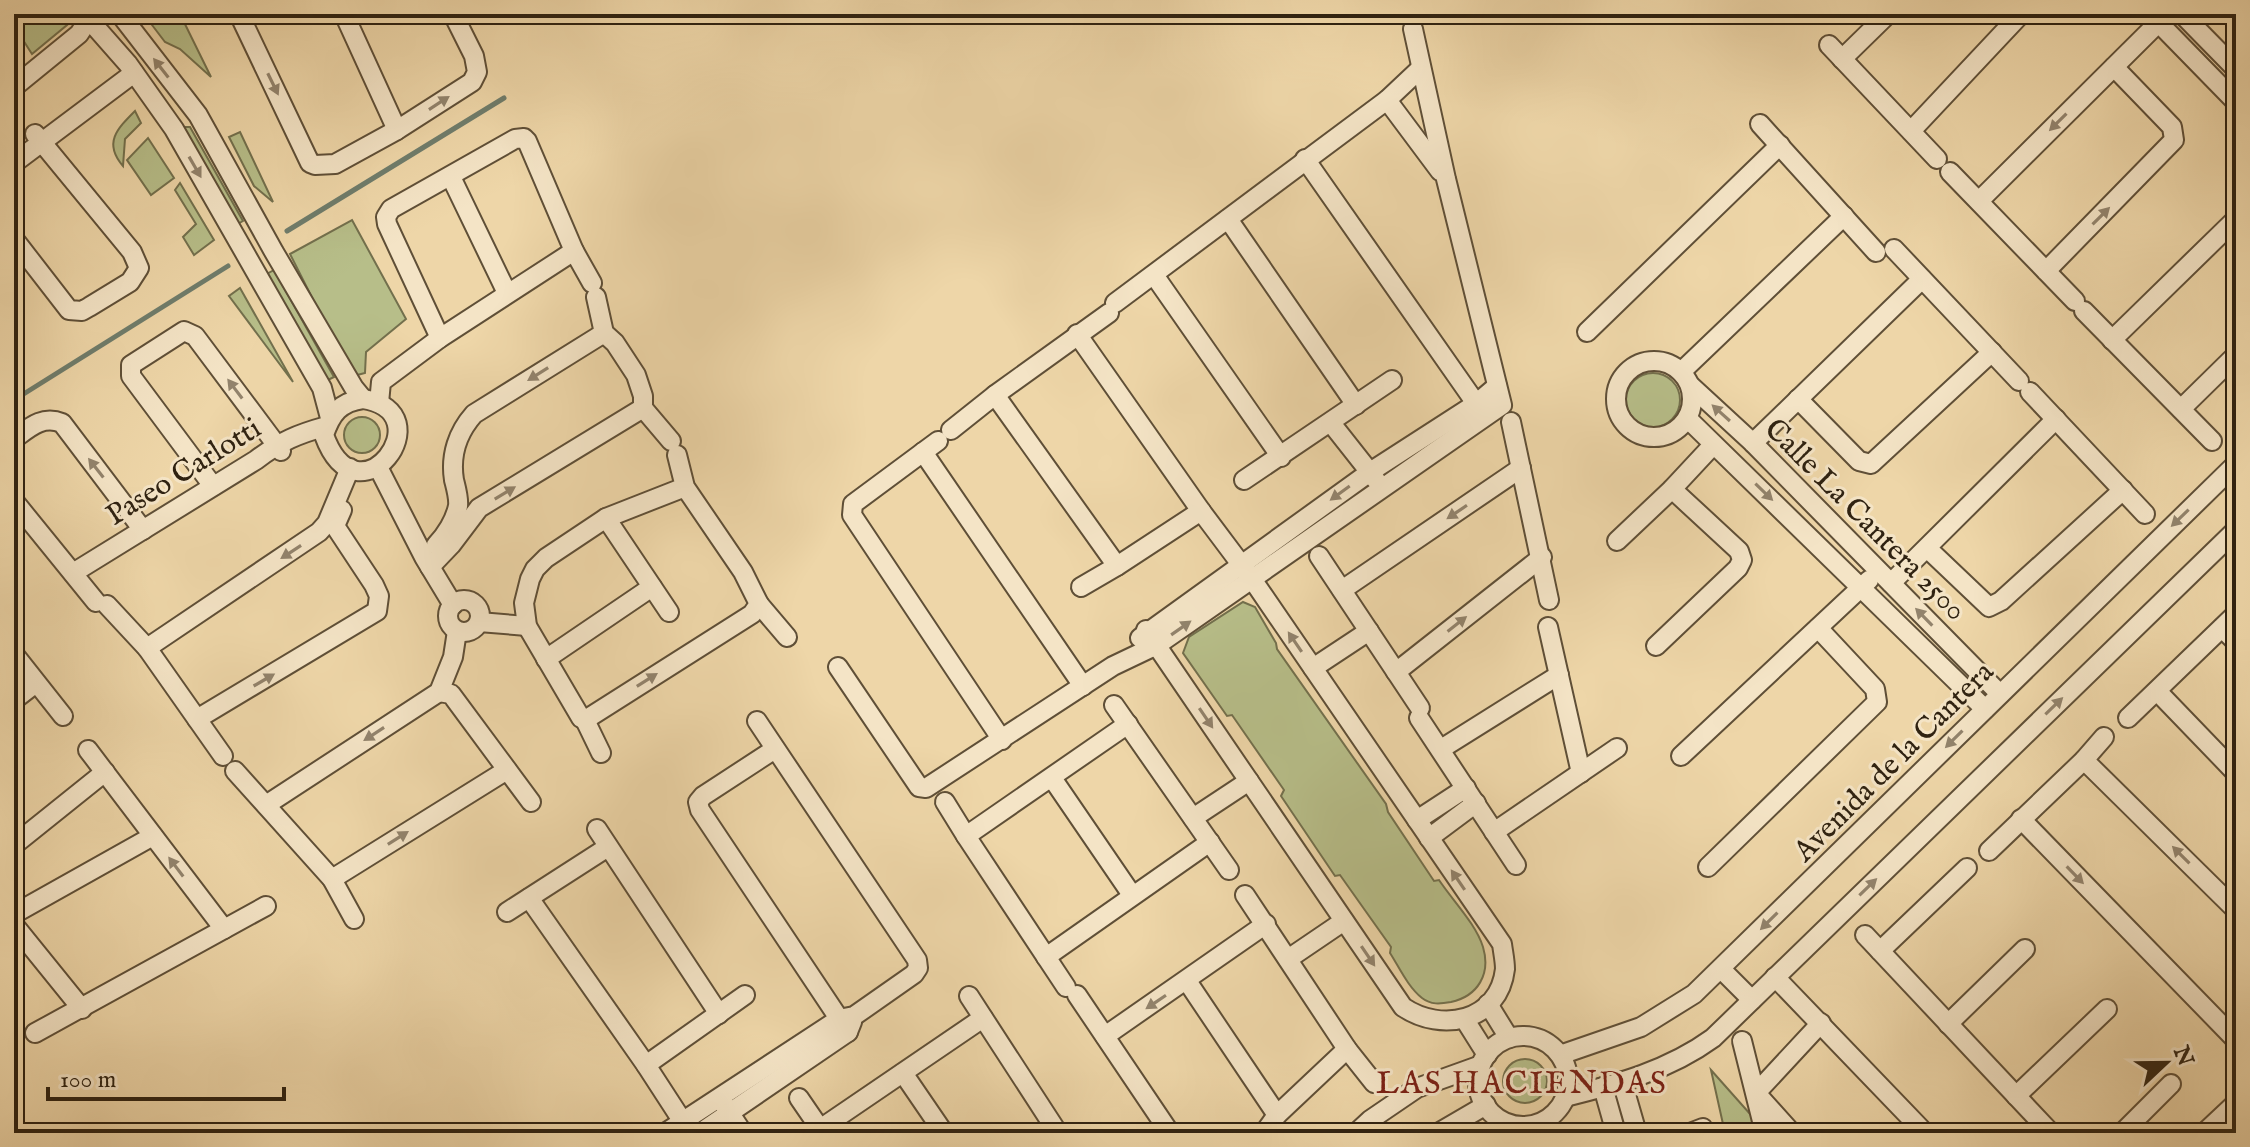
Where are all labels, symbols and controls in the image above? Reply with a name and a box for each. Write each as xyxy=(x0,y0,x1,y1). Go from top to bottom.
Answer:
one-way arrow xyxy=(154,57,170,78)
one-way arrow xyxy=(266,73,280,96)
one-way arrow xyxy=(428,96,449,111)
one-way arrow xyxy=(2049,112,2068,131)
one-way arrow xyxy=(188,156,202,178)
one-way arrow xyxy=(2091,206,2110,225)
one-way arrow xyxy=(527,367,549,381)
one-way arrow xyxy=(227,379,243,399)
one-way arrow xyxy=(1711,405,1731,422)
street label: Paseo Carlotti xyxy=(100,410,269,535)
street label: Calle La Cantera 2500 xyxy=(1755,411,1974,630)
one-way arrow xyxy=(88,458,104,478)
one-way arrow xyxy=(1754,483,1773,501)
one-way arrow xyxy=(1330,485,1351,501)
one-way arrow xyxy=(493,486,516,501)
one-way arrow xyxy=(1446,504,1468,519)
one-way arrow xyxy=(2171,508,2190,527)
one-way arrow xyxy=(281,545,302,560)
one-way arrow xyxy=(1915,608,1934,627)
one-way arrow xyxy=(1447,616,1467,632)
one-way arrow xyxy=(1171,621,1192,636)
one-way arrow xyxy=(1288,632,1303,653)
street label: Avenida de la Cantera xyxy=(1785,654,2003,871)
one-way arrow xyxy=(253,673,275,687)
one-way arrow xyxy=(637,673,658,688)
one-way arrow xyxy=(2044,698,2063,716)
one-way arrow xyxy=(1198,707,1213,729)
one-way arrow xyxy=(363,727,384,742)
one-way arrow xyxy=(1945,729,1964,748)
one-way arrow xyxy=(387,831,409,845)
one-way arrow xyxy=(2172,846,2190,865)
one-way arrow xyxy=(169,857,185,877)
one-way arrow xyxy=(2066,865,2084,884)
one-way arrow xyxy=(1451,869,1466,891)
one-way arrow xyxy=(1858,879,1877,897)
one-way arrow xyxy=(1760,912,1779,930)
one-way arrow xyxy=(1360,945,1375,967)
one-way arrow xyxy=(1146,994,1167,1009)
north arrow xyxy=(2126,1023,2206,1103)
text: N xyxy=(2166,1041,2199,1070)
scale bar xyxy=(48,1051,284,1101)
district label: LAS HACIENDAS xyxy=(1376,1064,1668,1105)
text: 100 m xyxy=(60,1065,116,1096)

